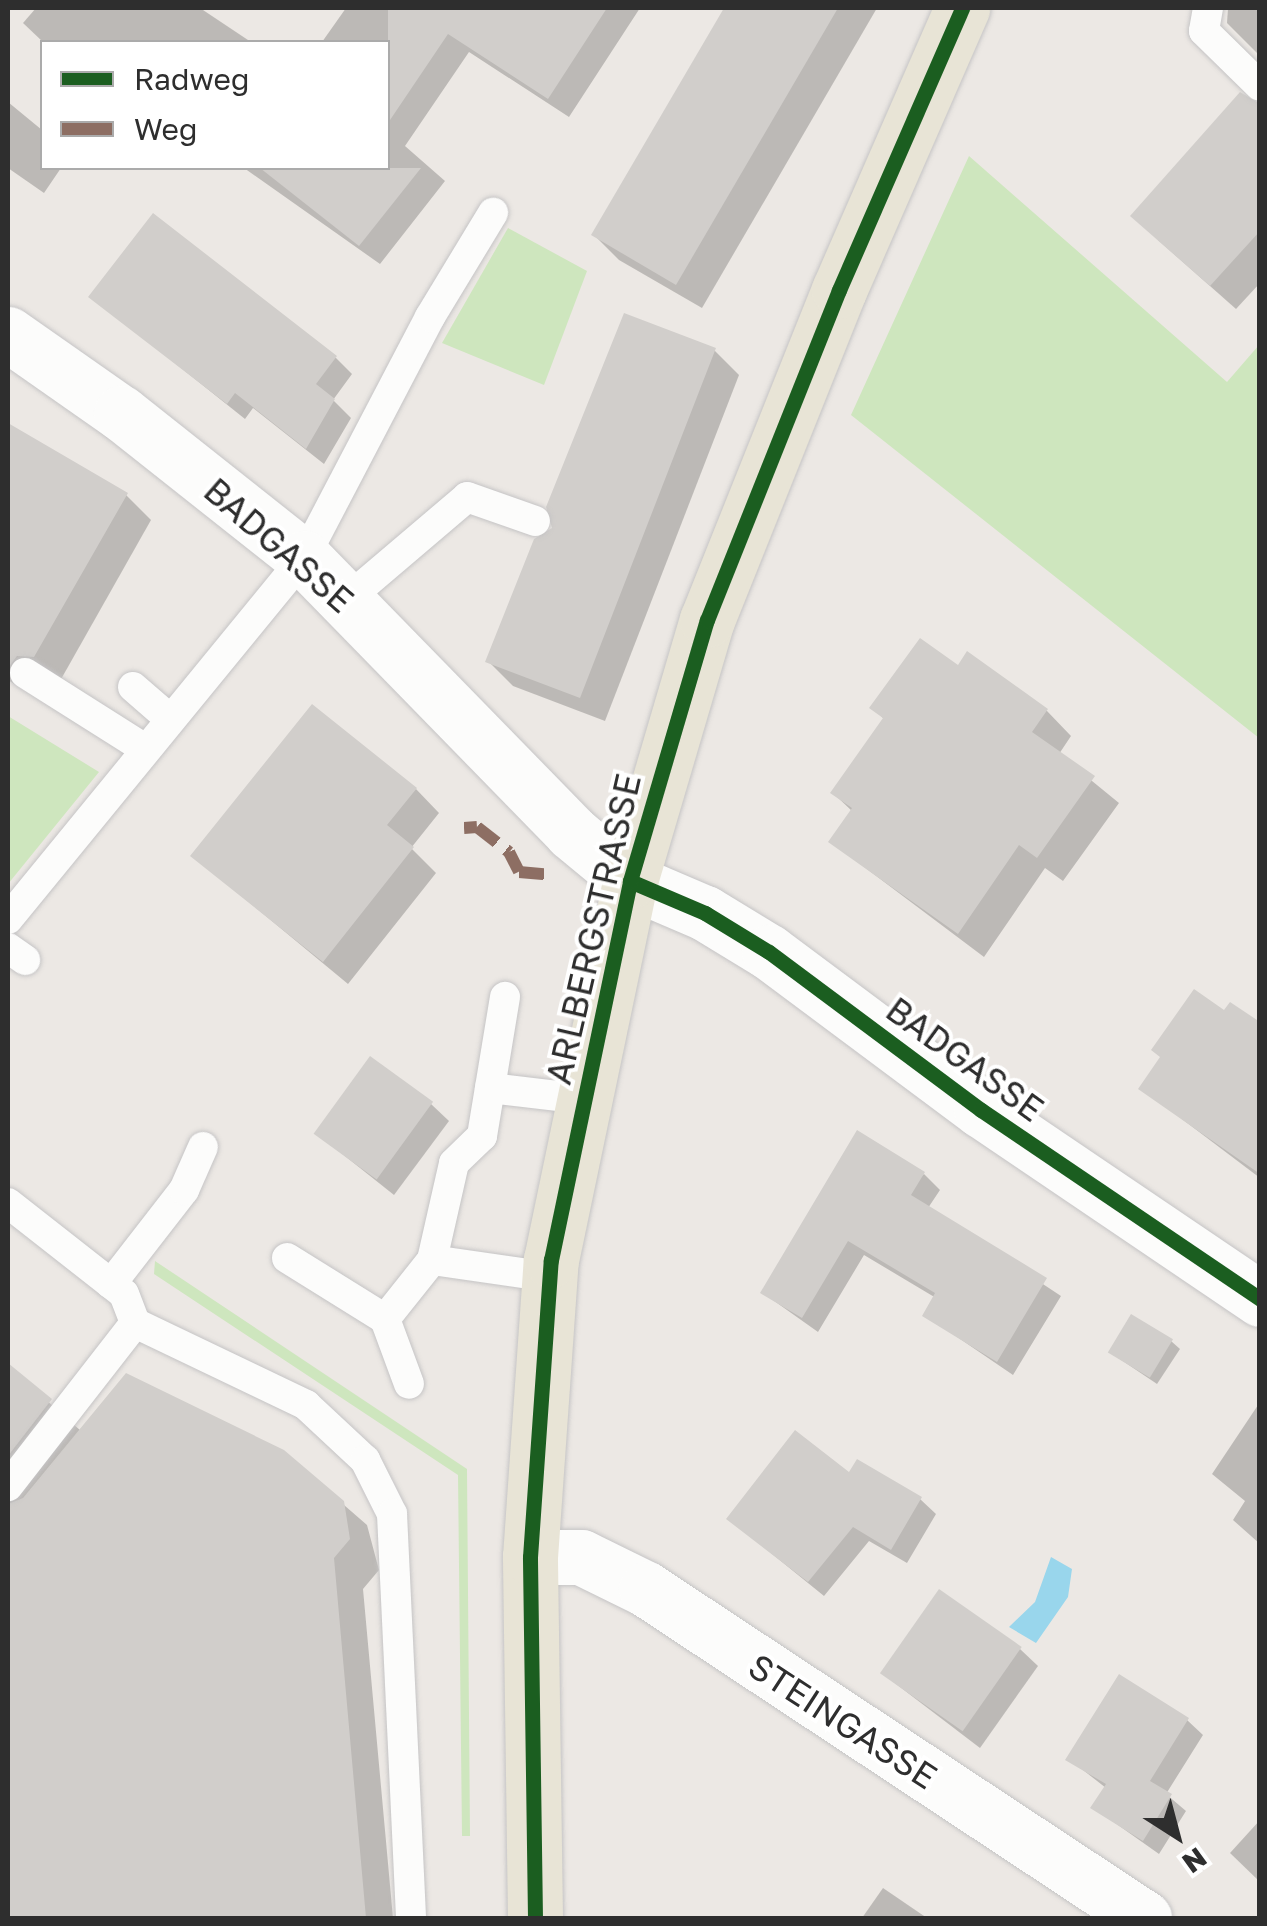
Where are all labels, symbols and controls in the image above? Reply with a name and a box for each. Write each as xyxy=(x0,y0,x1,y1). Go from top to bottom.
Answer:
legend xyxy=(40,40,390,170)
text: Radweg xyxy=(134,61,249,97)
text: Weg xyxy=(134,111,197,147)
street label: BADGASSE xyxy=(196,469,362,621)
street label: ARLBERGSTRASSE xyxy=(537,770,649,1088)
street label: BADGASSE xyxy=(878,988,1052,1130)
street label: STEINGASSE xyxy=(741,1645,945,1797)
north arrow xyxy=(1127,1786,1227,1886)
text: N xyxy=(1177,1841,1213,1880)

